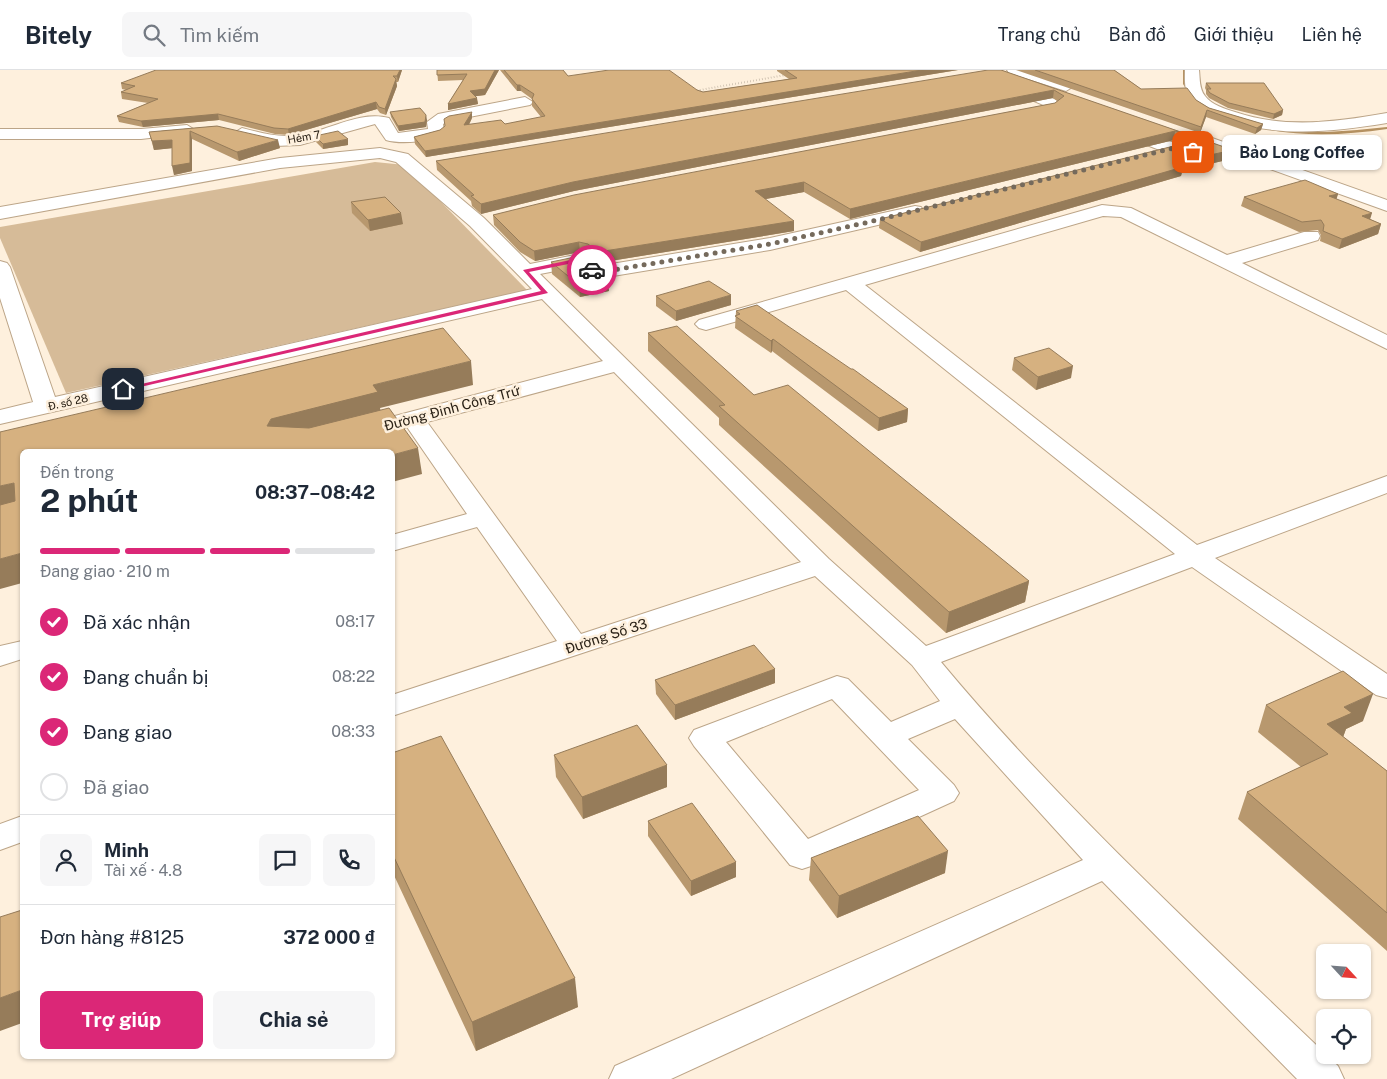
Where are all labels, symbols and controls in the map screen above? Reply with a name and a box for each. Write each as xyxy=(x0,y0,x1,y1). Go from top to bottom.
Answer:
search box xyxy=(122,12,472,57)
text: Bitely xyxy=(25,21,92,49)
icon: search xyxy=(140,21,168,49)
text: Tìm kiếm xyxy=(180,24,259,46)
text: Trang chủ xyxy=(998,24,1081,45)
text: Bản đồ xyxy=(1109,24,1166,45)
text: Giới thiệu xyxy=(1194,24,1274,45)
text: Liên hệ xyxy=(1302,24,1362,45)
street label: Hẻm 7 xyxy=(287,128,322,146)
pin xyxy=(1172,131,1214,173)
callout: Bảo Long Coffee xyxy=(1223,134,1383,170)
icon: bag xyxy=(1179,138,1207,166)
text: Bảo Long Coffee xyxy=(1239,143,1365,162)
courier xyxy=(567,245,617,295)
icon: car xyxy=(578,256,606,284)
pin xyxy=(102,368,144,410)
icon: home xyxy=(109,375,137,403)
street label: Đường Đinh Công Trứ xyxy=(382,382,523,434)
street label: Đ. số 28 xyxy=(47,392,89,412)
text: Đến trong xyxy=(40,463,114,482)
text: 08:37–08:42 xyxy=(255,481,375,503)
text: 2 phút xyxy=(40,482,138,519)
text: Đang giao · 210 m xyxy=(40,562,170,581)
icon: check xyxy=(40,608,68,636)
text: Đã xác nhận xyxy=(83,611,191,633)
text: 08:17 xyxy=(335,612,375,631)
street label: Đường Số 33 xyxy=(563,615,649,657)
icon: check xyxy=(40,663,68,691)
text: Đang chuẩn bị xyxy=(83,666,208,688)
text: 08:22 xyxy=(332,667,375,686)
icon: check xyxy=(40,718,68,746)
text: Đang giao xyxy=(83,721,172,743)
text: 08:33 xyxy=(331,722,375,741)
text: Đã giao xyxy=(83,776,149,798)
button: person xyxy=(40,834,92,886)
button: chat xyxy=(259,834,311,886)
button: phone xyxy=(323,834,375,886)
text: Minh xyxy=(104,839,149,861)
text: Tài xế · 4.8 xyxy=(104,861,182,880)
text: Đơn hàng #8125 xyxy=(40,926,184,948)
text: 372 000 ₫ xyxy=(283,926,375,948)
north arrow xyxy=(1316,944,1371,999)
map controls xyxy=(1316,944,1371,1064)
button: Trợ giúp xyxy=(40,991,203,1049)
button: Chia sẻ xyxy=(213,991,375,1049)
button: locate xyxy=(1316,1009,1371,1064)

